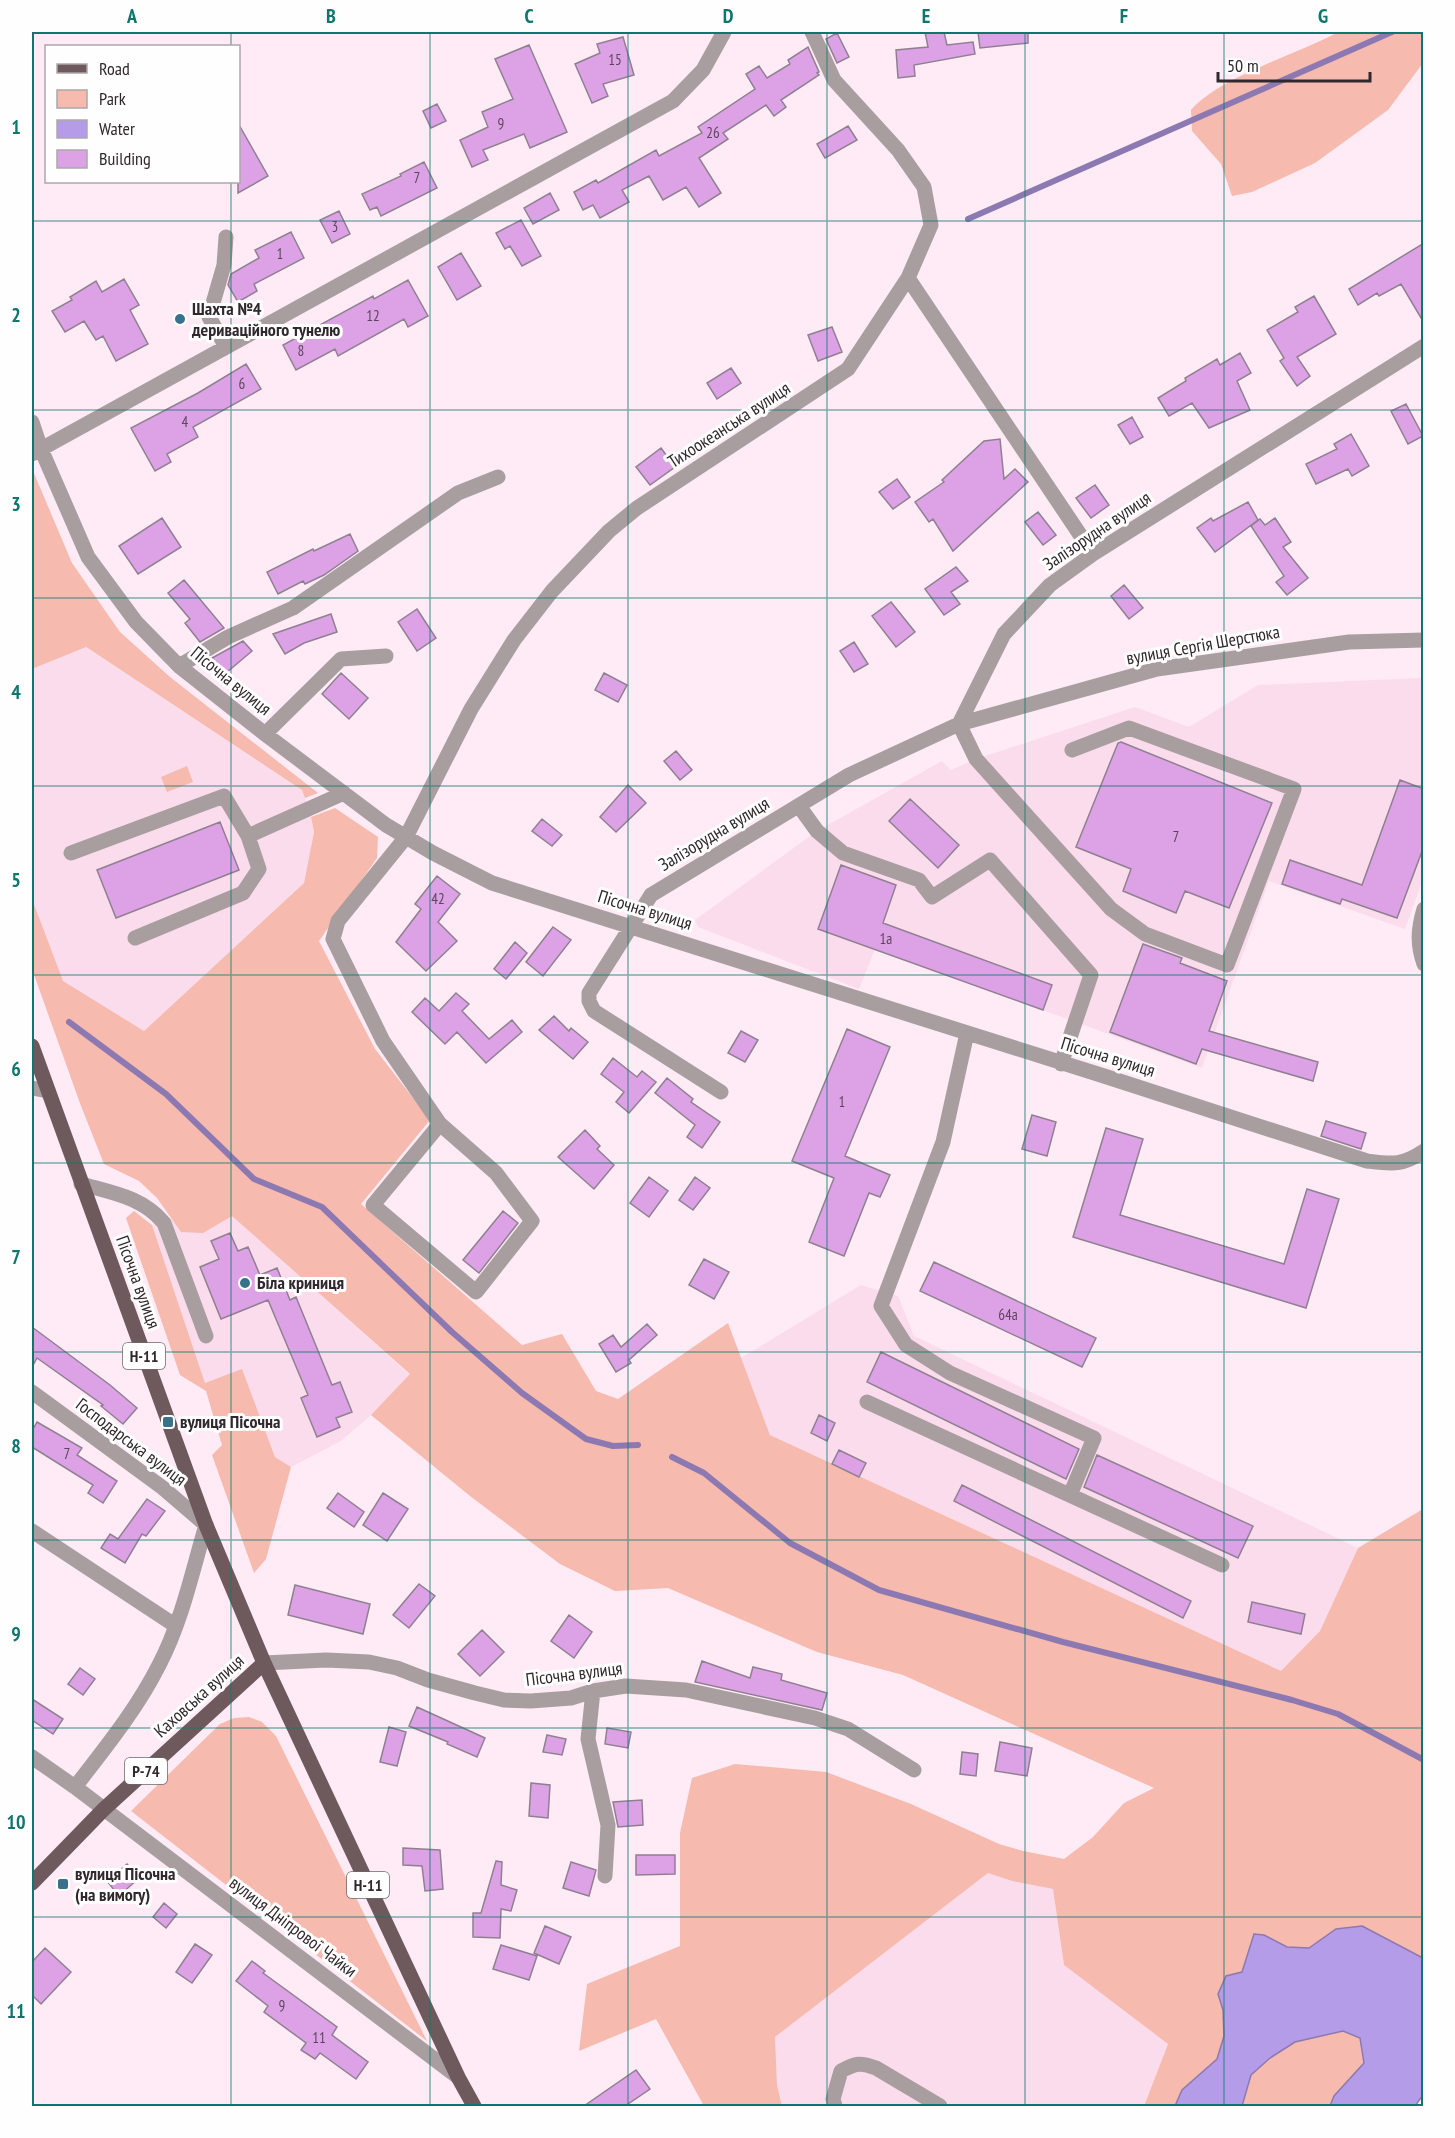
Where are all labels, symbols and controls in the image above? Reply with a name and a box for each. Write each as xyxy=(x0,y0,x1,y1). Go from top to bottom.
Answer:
text: A xyxy=(126,3,138,29)
text: B xyxy=(326,3,336,29)
text: C xyxy=(524,3,534,29)
text: D xyxy=(723,3,734,29)
text: E xyxy=(922,3,930,29)
text: F xyxy=(1120,3,1128,29)
text: G xyxy=(1318,3,1328,29)
legend xyxy=(45,45,240,183)
scale bar xyxy=(1218,45,1370,83)
house number: 15 xyxy=(608,50,622,69)
text: 50 m xyxy=(1227,54,1259,77)
text: Road xyxy=(99,57,130,80)
text: Park xyxy=(99,87,126,110)
text: 1 xyxy=(11,114,21,140)
house number: 9 xyxy=(498,114,504,133)
text: Water xyxy=(99,117,135,140)
house number: 26 xyxy=(706,123,720,142)
text: Building xyxy=(99,147,151,170)
house number: 7 xyxy=(414,168,420,187)
house number: 3 xyxy=(332,217,338,236)
house number: 1 xyxy=(277,244,283,263)
place label: Шахта №4 дериваційного тунелю xyxy=(191,297,340,341)
text: 2 xyxy=(11,302,21,328)
house number: 12 xyxy=(366,306,380,325)
marker: Шахта №4 дериваційного тунелю xyxy=(173,312,187,326)
house number: 8 xyxy=(298,341,304,360)
house number: 6 xyxy=(239,374,246,393)
street label: Тихоокеанська вулиця xyxy=(663,376,794,473)
house number: 4 xyxy=(182,412,189,431)
street label: Залізорудна вулиця xyxy=(1038,486,1155,575)
text: 3 xyxy=(11,491,21,517)
street label: вулиця Сергія Шерстюка xyxy=(1124,620,1281,669)
street label: Пісочна вулиця xyxy=(186,641,276,720)
text: 4 xyxy=(11,679,21,705)
street label: Залізорудна вулиця xyxy=(654,791,773,876)
house number: 7 xyxy=(1173,827,1179,846)
text: 5 xyxy=(11,867,21,893)
street label: Пісочна вулиця xyxy=(595,884,695,935)
house number: 42 xyxy=(431,889,445,908)
house number: 1а xyxy=(880,929,892,948)
street label: Пісочна вулиця xyxy=(1058,1031,1158,1082)
text: 6 xyxy=(11,1056,21,1082)
house number: 1 xyxy=(839,1092,845,1111)
street label: Пісочна вулиця xyxy=(111,1232,166,1331)
text: 7 xyxy=(11,1244,21,1270)
place label: Біла криниця xyxy=(257,1271,344,1294)
marker: Біла криниця xyxy=(238,1276,252,1290)
house number: 64а xyxy=(998,1305,1018,1324)
road number: Н-11 xyxy=(123,1343,165,1369)
street label: Господарська вулиця xyxy=(71,1393,191,1491)
place label: вулиця Пісочна xyxy=(180,1410,280,1433)
marker: вулиця Пісочна xyxy=(161,1415,175,1429)
text: 8 xyxy=(11,1433,21,1459)
house number: 7 xyxy=(64,1444,70,1463)
text: 9 xyxy=(11,1621,21,1647)
street label: Каховська вулиця xyxy=(149,1649,248,1742)
street label: Пісочна вулиця xyxy=(524,1656,624,1691)
road number: Р-74 xyxy=(125,1758,167,1784)
text: 10 xyxy=(6,1809,26,1835)
place label: вулиця Пісочна (на вимогу) xyxy=(75,1862,175,1906)
street label: вулиця Дніпрової Чайки xyxy=(225,1871,362,1982)
road number: Н-11 xyxy=(347,1872,389,1898)
marker: вулиця Пісочна (на вимогу) xyxy=(56,1877,70,1891)
house number: 9 xyxy=(279,1996,285,2015)
text: 11 xyxy=(6,1998,26,2024)
house number: 11 xyxy=(312,2028,326,2047)

